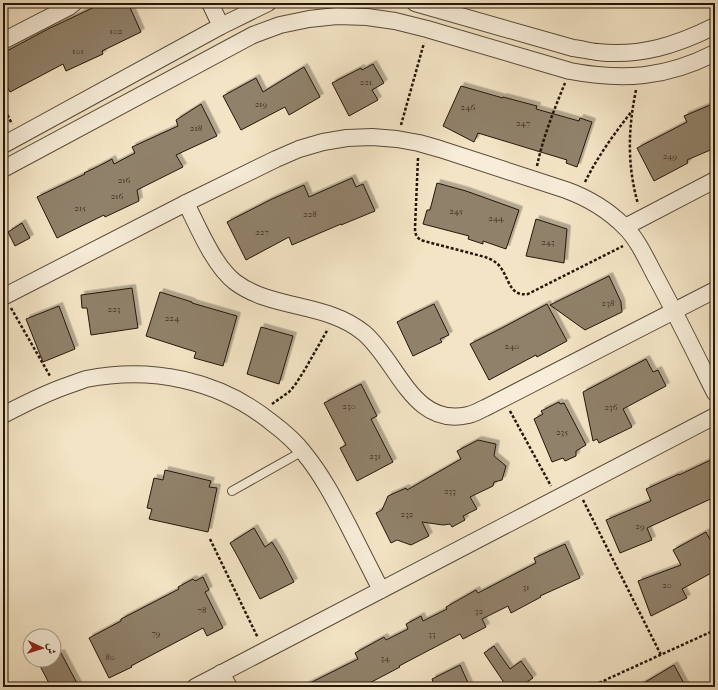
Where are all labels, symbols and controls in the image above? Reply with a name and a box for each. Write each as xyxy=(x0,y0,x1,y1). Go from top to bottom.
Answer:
house number: 102 xyxy=(110,26,123,36)
house number: 101 xyxy=(72,46,84,56)
house number: 221 xyxy=(360,77,372,87)
house number: 219 xyxy=(255,99,268,109)
house number: 246 xyxy=(461,102,476,112)
house number: 247 xyxy=(516,118,531,128)
house number: 218 xyxy=(190,123,203,133)
house number: 249 xyxy=(663,151,678,161)
house number: 216 xyxy=(118,175,130,185)
house number: 216 xyxy=(111,191,123,201)
house number: 215 xyxy=(74,203,86,213)
house number: 245 xyxy=(449,206,463,216)
house number: 228 xyxy=(303,209,317,219)
house number: 244 xyxy=(488,213,504,223)
house number: 227 xyxy=(255,227,269,237)
house number: 243 xyxy=(541,237,555,247)
house number: 238 xyxy=(602,298,615,308)
house number: 223 xyxy=(108,304,121,314)
house number: 224 xyxy=(165,313,180,323)
house number: 240 xyxy=(505,341,519,351)
house number: 230 xyxy=(342,401,356,411)
house number: 236 xyxy=(604,402,618,412)
house number: 235 xyxy=(556,427,568,437)
house number: 231 xyxy=(369,451,381,461)
house number: 233 xyxy=(444,486,456,496)
house number: 232 xyxy=(401,509,414,519)
house number: 29 xyxy=(635,521,645,531)
house number: 20 xyxy=(662,580,672,590)
house number: 31 xyxy=(523,582,529,592)
house number: 78 xyxy=(198,605,207,615)
house number: 32 xyxy=(475,606,484,616)
north arrow xyxy=(22,628,62,668)
house number: 79 xyxy=(151,628,161,638)
house number: 33 xyxy=(428,629,436,639)
text: ش xyxy=(45,643,58,655)
house number: 80 xyxy=(105,652,115,662)
house number: 34 xyxy=(380,653,390,663)

